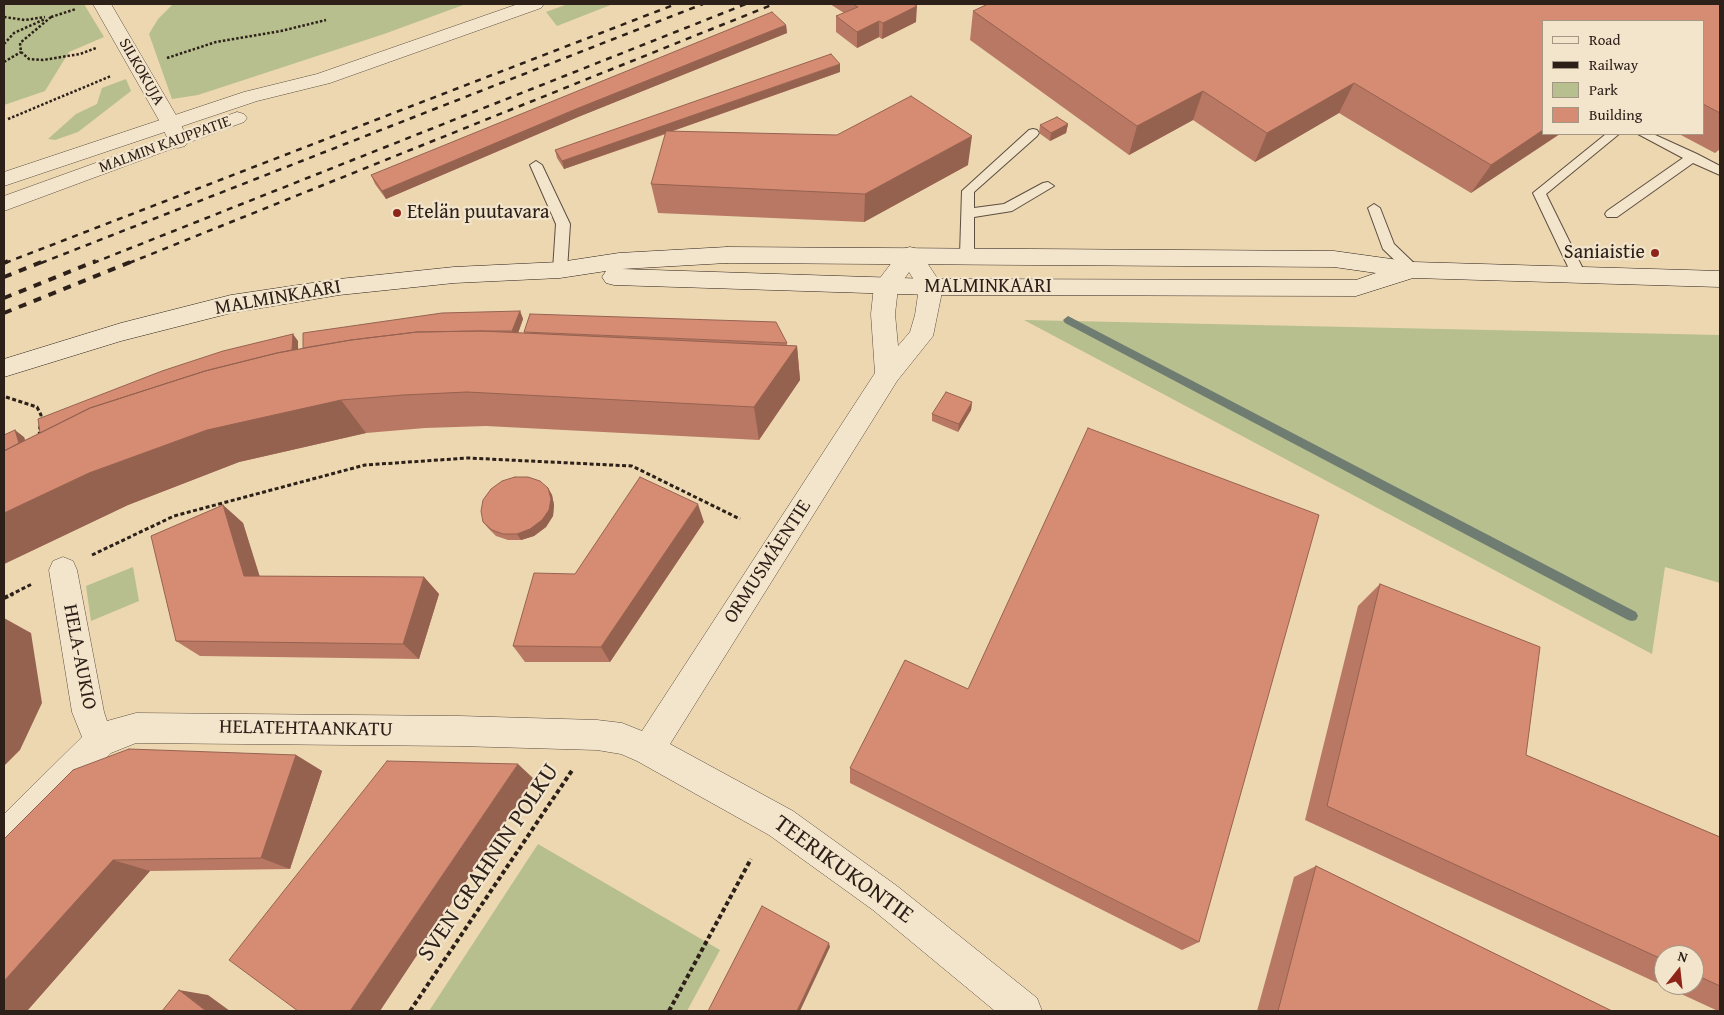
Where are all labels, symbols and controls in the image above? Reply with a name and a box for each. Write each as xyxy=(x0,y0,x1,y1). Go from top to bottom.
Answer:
legend xyxy=(1542,20,1704,135)
text: Road xyxy=(1589,29,1620,50)
street label: SILKOKUJA xyxy=(114,35,168,109)
text: Railway xyxy=(1589,54,1638,75)
text: Park xyxy=(1589,79,1618,100)
text: Building xyxy=(1589,104,1642,125)
street label: MALMIN KAUPPATIE xyxy=(96,112,234,178)
place label: Etelän puutavara xyxy=(407,201,549,225)
marker: Etelän puutavara xyxy=(391,207,403,219)
place label: Saniaistie xyxy=(1564,241,1645,265)
marker: Saniaistie xyxy=(1649,247,1661,259)
street label: MALMINKAARI xyxy=(213,275,343,321)
street label: MALMINKAARI xyxy=(924,275,1052,299)
street label: ORMUSMÄENTIE xyxy=(719,496,817,628)
street label: HELA-AUKIO xyxy=(57,602,101,712)
street label: HELATEHTAANKATU xyxy=(219,715,393,743)
street label: SVEN GRAHNIN POLKU xyxy=(412,759,566,967)
street label: TEERIKUKONTIE xyxy=(768,810,918,930)
north arrow xyxy=(1654,945,1704,995)
text: N xyxy=(1676,946,1690,967)

